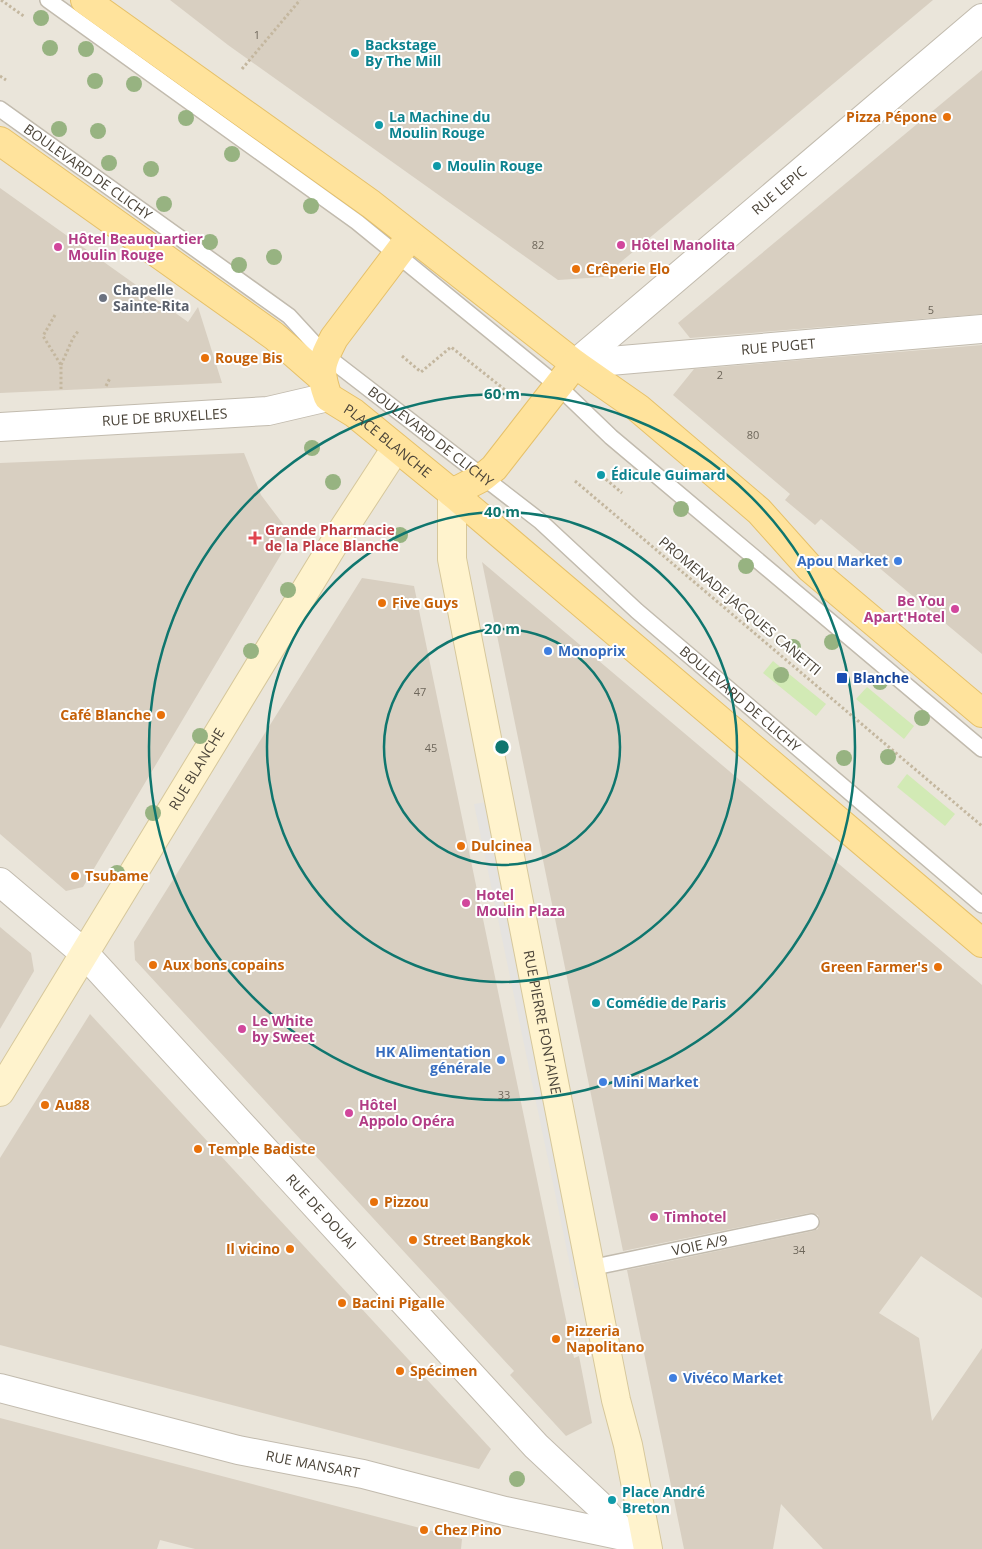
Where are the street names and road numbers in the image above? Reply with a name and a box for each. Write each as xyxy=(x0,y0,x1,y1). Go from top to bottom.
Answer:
street label: BOULEVARD DE CLICHY xyxy=(20,119,156,224)
street label: RUE LEPIC xyxy=(747,161,810,219)
street label: RUE PUGET xyxy=(740,333,816,359)
street label: BOULEVARD DE CLICHY xyxy=(364,382,498,491)
street label: PLACE BLANCHE xyxy=(340,399,436,481)
street label: RUE DE BRUXELLES xyxy=(101,403,228,430)
street label: PROMENADE JACQUES CANETTI xyxy=(655,532,825,679)
street label: BOULEVARD DE CLICHY xyxy=(676,641,805,756)
street label: RUE BLANCHE xyxy=(164,724,228,814)
street label: RUE PIERRE FONTAINE xyxy=(519,948,566,1096)
street label: RUE DE DOUAI xyxy=(282,1170,361,1253)
street label: VOIE A/9 xyxy=(670,1230,729,1260)
street label: RUE MANSART xyxy=(264,1446,362,1482)

